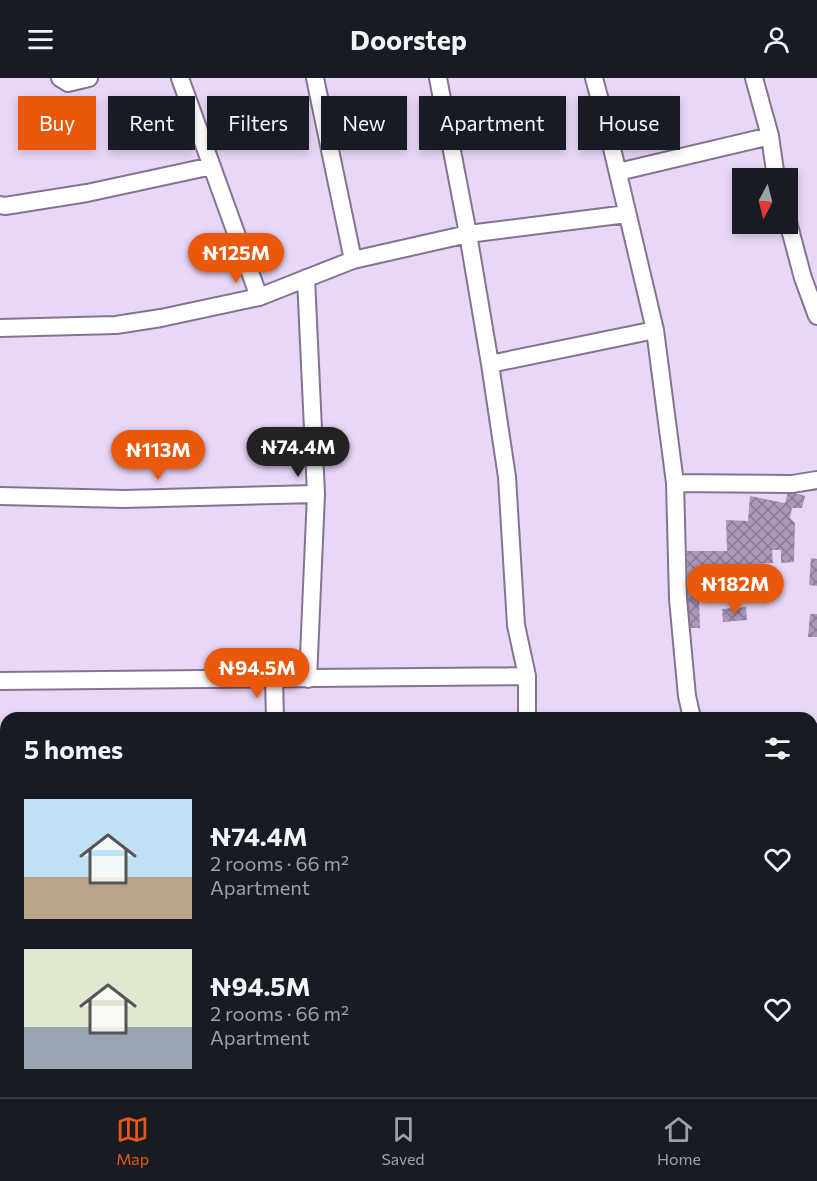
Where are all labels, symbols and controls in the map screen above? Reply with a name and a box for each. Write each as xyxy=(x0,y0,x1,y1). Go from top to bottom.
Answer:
icon: menu xyxy=(24,23,57,56)
text: Doorstep xyxy=(350,23,467,56)
icon: person xyxy=(760,23,793,56)
chip: Buy xyxy=(18,96,96,150)
chip: Rent xyxy=(108,96,195,150)
chip: Filters xyxy=(207,96,309,150)
chip: New xyxy=(321,96,407,150)
chip: Apartment xyxy=(419,96,566,150)
chip: House xyxy=(578,96,680,150)
north arrow xyxy=(732,168,798,234)
map controls xyxy=(732,168,798,234)
pin: ₦125M xyxy=(194,233,278,284)
text: ₦125M xyxy=(202,240,270,264)
pin: ₦74.4M xyxy=(249,427,347,478)
pin: ₦113M xyxy=(116,430,200,481)
text: ₦74.4M xyxy=(261,434,335,458)
text: ₦113M xyxy=(125,437,191,461)
pin: ₦182M xyxy=(693,564,777,615)
text: ₦182M xyxy=(701,571,769,595)
pin: ₦94.5M xyxy=(208,648,306,699)
text: ₦94.5M xyxy=(218,655,296,679)
icon: filters xyxy=(761,732,794,765)
text: 5 homes xyxy=(24,733,123,764)
text: ₦74.4M xyxy=(210,820,307,851)
icon: home xyxy=(72,823,144,895)
icon: heart xyxy=(761,843,794,876)
text: 2 rooms · 66 m² xyxy=(210,851,349,875)
text: Apartment xyxy=(210,875,310,899)
text: ₦94.5M xyxy=(210,970,311,1001)
icon: home xyxy=(72,973,144,1045)
icon: heart xyxy=(761,993,794,1026)
text: 2 rooms · 66 m² xyxy=(210,1001,349,1025)
text: Apartment xyxy=(210,1025,310,1049)
tab: Map xyxy=(116,1113,149,1168)
tab: Saved xyxy=(381,1113,425,1168)
tab: Home xyxy=(657,1113,701,1168)

